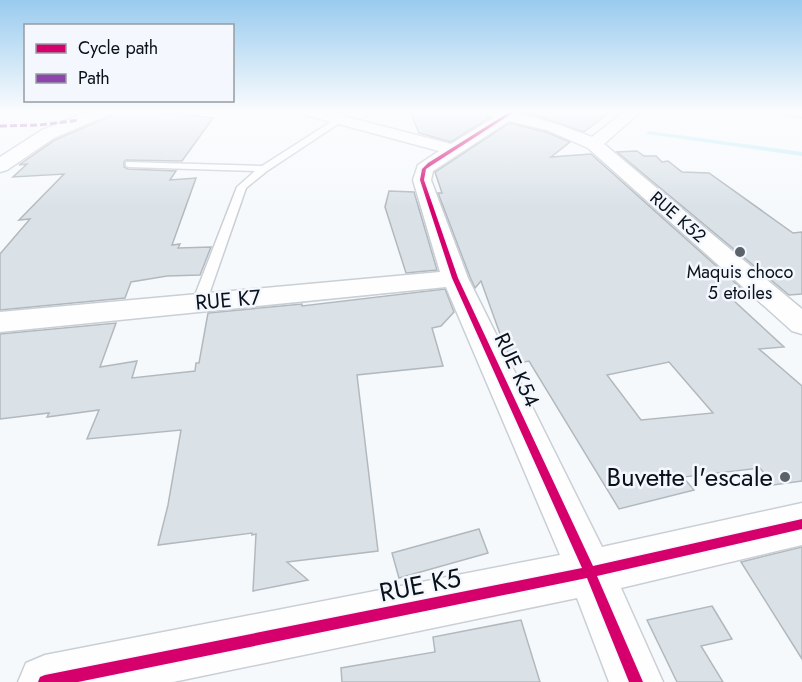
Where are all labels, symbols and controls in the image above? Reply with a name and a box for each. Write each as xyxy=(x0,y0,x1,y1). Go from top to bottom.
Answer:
legend xyxy=(24,24,234,102)
text: Cycle path xyxy=(78,35,158,61)
text: Path xyxy=(78,65,110,91)
street label: RUE K52 xyxy=(644,185,712,249)
marker: Maquis choco 5 etoiles xyxy=(733,245,747,259)
place label: Maquis choco 5 etoiles xyxy=(687,259,793,306)
street label: RUE K7 xyxy=(194,282,262,318)
street label: RUE K54 xyxy=(487,328,547,412)
place label: Buvette l'escale xyxy=(606,458,773,496)
marker: Buvette l'escale xyxy=(778,470,792,484)
street label: RUE K5 xyxy=(376,558,464,612)

